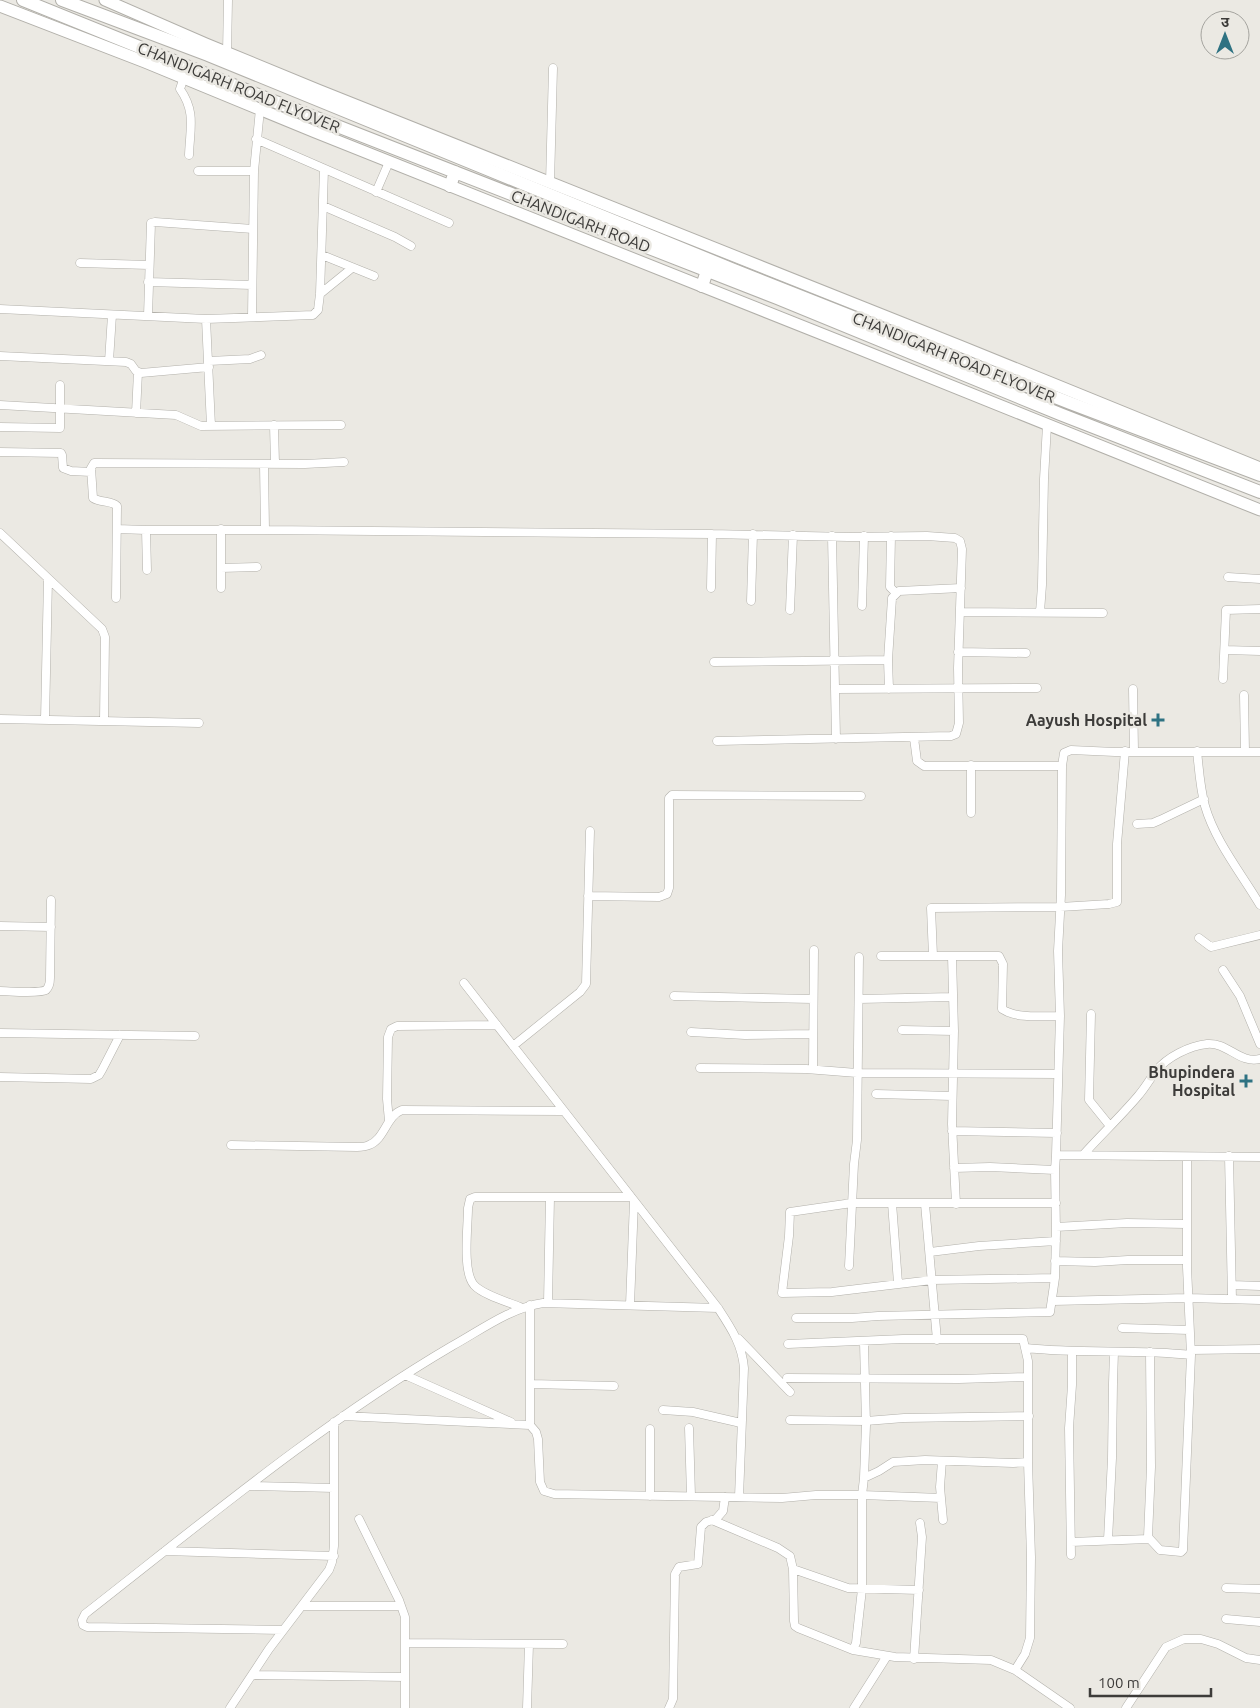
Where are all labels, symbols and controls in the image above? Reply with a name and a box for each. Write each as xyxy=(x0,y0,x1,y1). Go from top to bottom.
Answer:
north arrow xyxy=(1200,10,1250,60)
text: उ xyxy=(1221,14,1230,30)
street label: CHANDIGARH ROAD FLYOVER xyxy=(135,38,343,136)
street label: CHANDIGARH ROAD xyxy=(509,186,653,256)
street label: CHANDIGARH ROAD FLYOVER xyxy=(850,308,1058,406)
place label: Aayush Hospital xyxy=(1026,711,1147,729)
marker: Aayush Hospital xyxy=(1151,713,1165,727)
place label: Bhupindera Hospital xyxy=(1148,1063,1235,1099)
marker: Bhupindera Hospital xyxy=(1239,1074,1253,1088)
scale bar xyxy=(1090,1666,1211,1698)
text: 100 m xyxy=(1098,1674,1140,1691)

